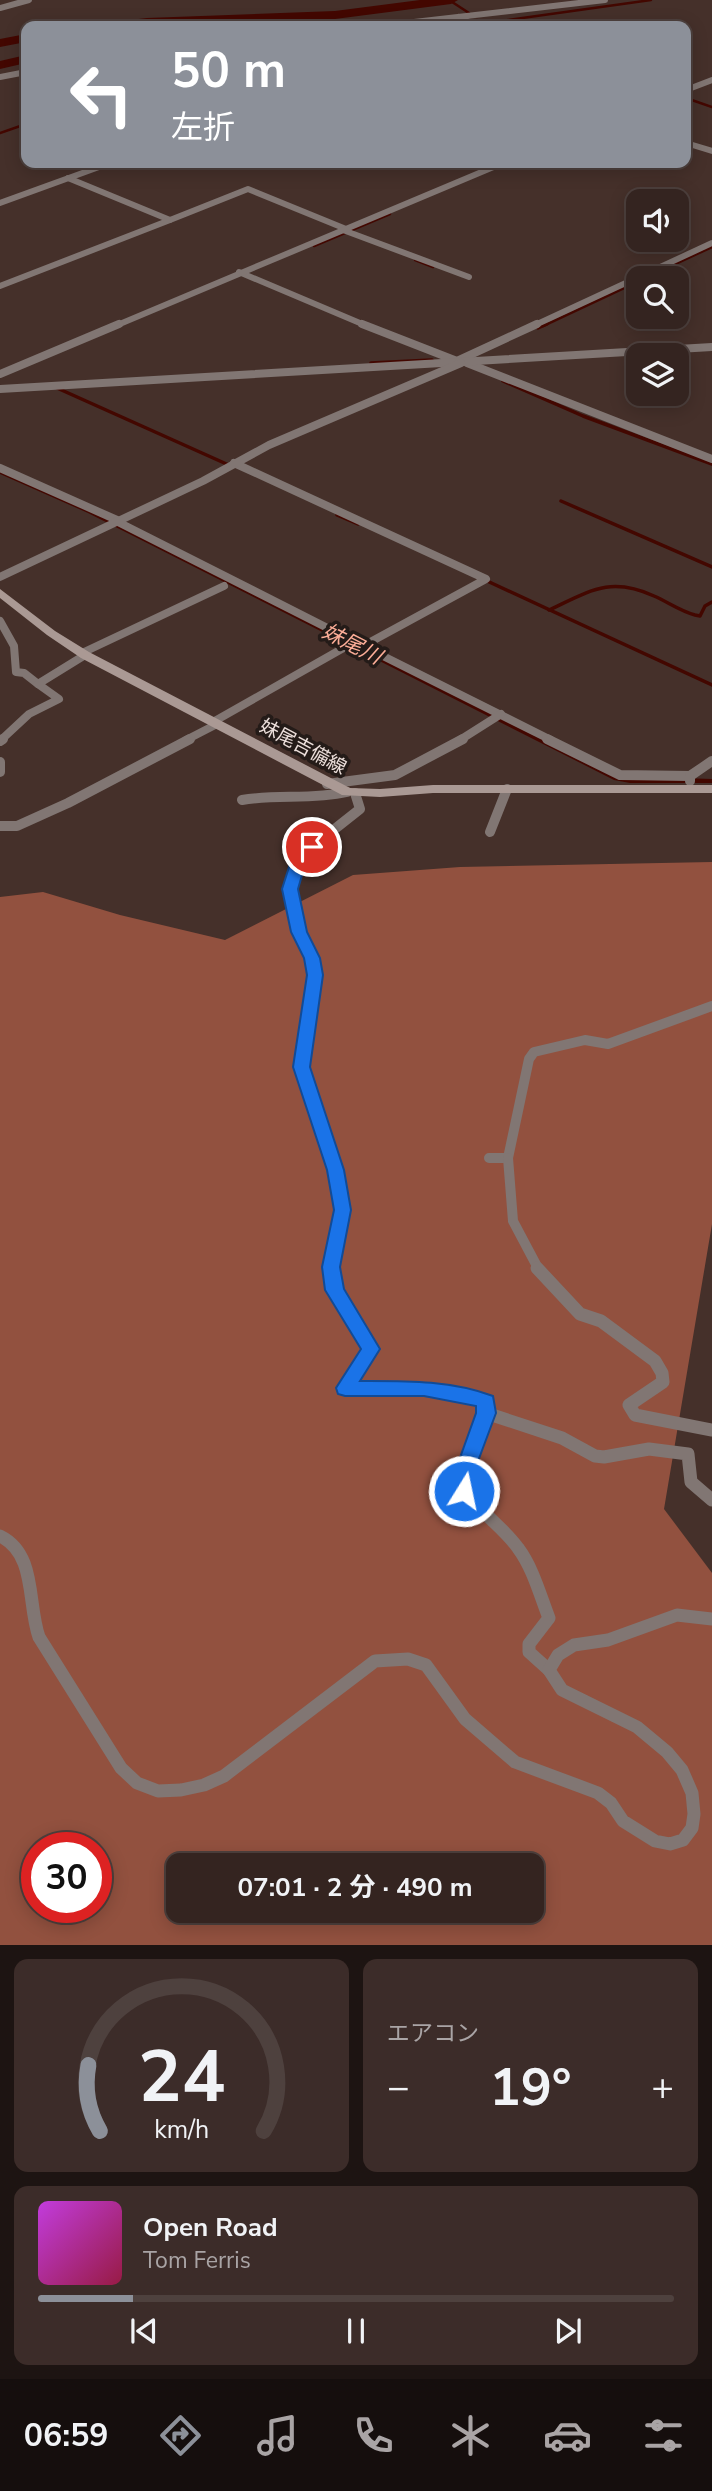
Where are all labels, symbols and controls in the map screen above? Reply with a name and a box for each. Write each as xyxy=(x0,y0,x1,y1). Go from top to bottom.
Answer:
text: 50 m xyxy=(171,37,286,104)
icon: left xyxy=(56,49,147,140)
text: 左折 xyxy=(171,106,235,149)
map controls xyxy=(626,189,689,406)
button: sound xyxy=(626,189,689,252)
button: search xyxy=(626,266,689,329)
button: layers xyxy=(626,343,689,406)
water label: 妹尾川 xyxy=(318,617,388,672)
street label: 妹尾吉備線 xyxy=(255,713,351,781)
pin xyxy=(282,817,342,877)
icon: arrive xyxy=(293,828,331,866)
position arrow xyxy=(427,1454,501,1528)
speed limit sign: 30 xyxy=(21,1832,112,1923)
text: 07:01 · 2 分 · 490 m xyxy=(237,1870,473,1905)
text: エアコン xyxy=(387,2018,479,2049)
text: 24 xyxy=(138,2028,225,2128)
text: 19° xyxy=(489,2052,572,2123)
text: − xyxy=(387,2062,410,2113)
text: + xyxy=(651,2062,674,2113)
text: km/h xyxy=(154,2113,209,2147)
text: Open Road xyxy=(143,2210,278,2245)
text: Tom Ferris xyxy=(143,2245,251,2276)
icon: previous xyxy=(125,2312,163,2350)
icon: pause xyxy=(337,2312,375,2350)
icon: next xyxy=(549,2312,587,2350)
icon: directions xyxy=(156,2411,205,2460)
icon: music xyxy=(253,2411,302,2460)
icon: phone xyxy=(349,2411,398,2460)
icon: climate xyxy=(446,2411,495,2460)
icon: car xyxy=(543,2411,592,2460)
icon: filters xyxy=(639,2411,688,2460)
text: 06:59 xyxy=(24,2414,109,2457)

